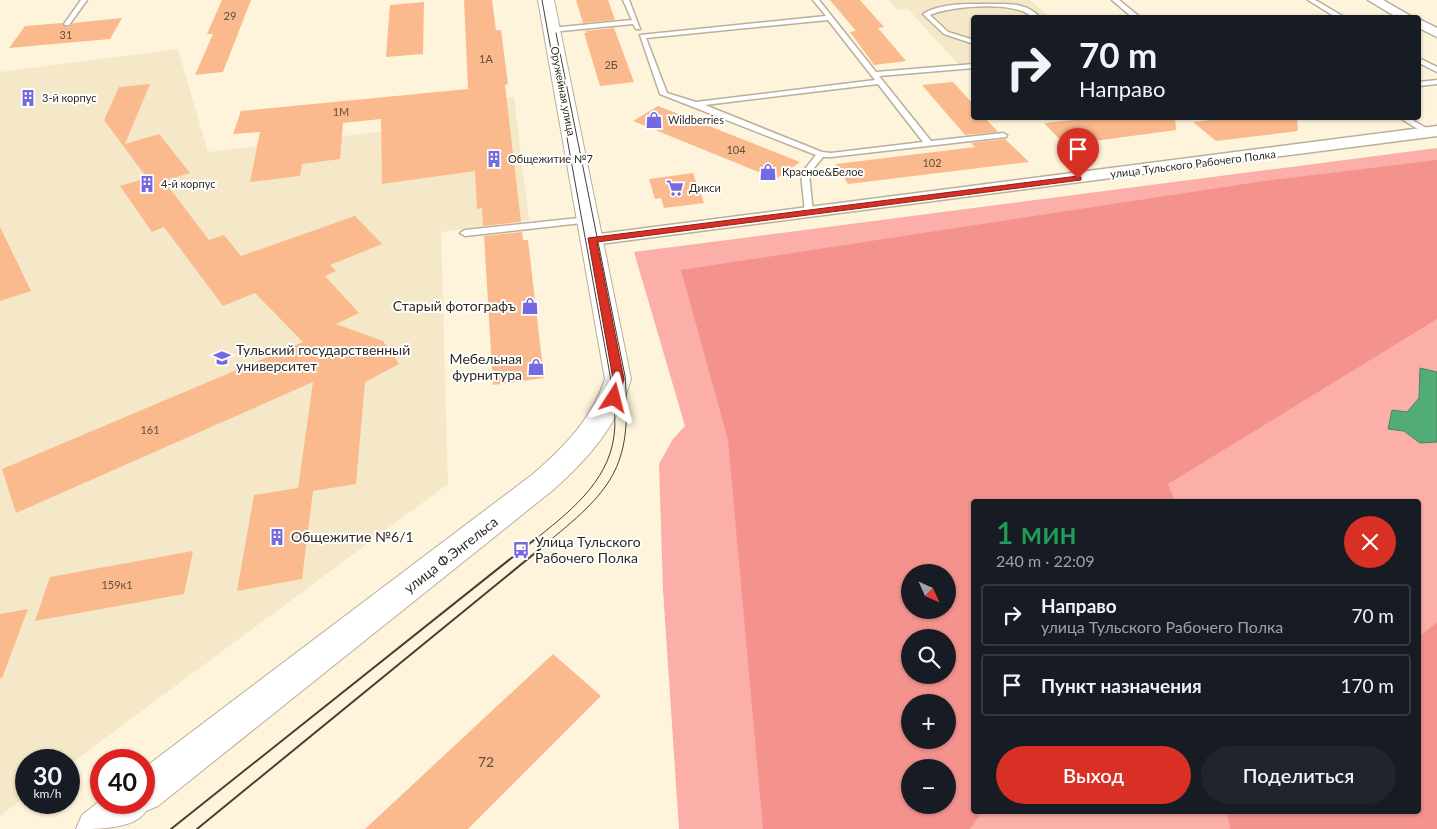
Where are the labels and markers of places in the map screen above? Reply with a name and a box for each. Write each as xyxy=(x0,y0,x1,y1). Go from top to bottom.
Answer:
building icon: 3-й корпус xyxy=(18,88,38,108)
place label: 3-й корпус xyxy=(42,91,96,104)
shop icon: Wildberries xyxy=(644,110,664,130)
place label: Wildberries xyxy=(668,113,724,126)
pin xyxy=(1057,128,1099,179)
building icon: Общежитие №7 xyxy=(484,149,504,169)
place label: Общежитие №7 xyxy=(508,152,593,165)
shop icon: Красное&Белое xyxy=(758,162,778,182)
place label: Красное&Белое xyxy=(782,165,864,178)
building icon: 4-й корпус xyxy=(137,174,157,194)
place label: 4-й корпус xyxy=(161,177,215,190)
supermarket icon: Дикси xyxy=(665,178,685,198)
place label: Дикси xyxy=(689,181,721,194)
shop icon: Старый фотографъ xyxy=(520,296,540,316)
place label: Старый фотографъ xyxy=(393,297,516,314)
place label: Тульский государственный университет xyxy=(236,341,410,374)
school or university icon: Тульский государственный университет xyxy=(212,348,232,368)
place label: Мебельная фурнитура xyxy=(450,350,522,383)
shop icon: Мебельная фурнитура xyxy=(526,357,546,377)
building icon: Общежитие №6/1 xyxy=(267,527,287,547)
place label: Общежитие №6/1 xyxy=(291,528,414,545)
place label: Улица Тульского Рабочего Полка xyxy=(535,533,641,566)
bus stop icon: Улица Тульского Рабочего Полка xyxy=(511,540,531,560)

